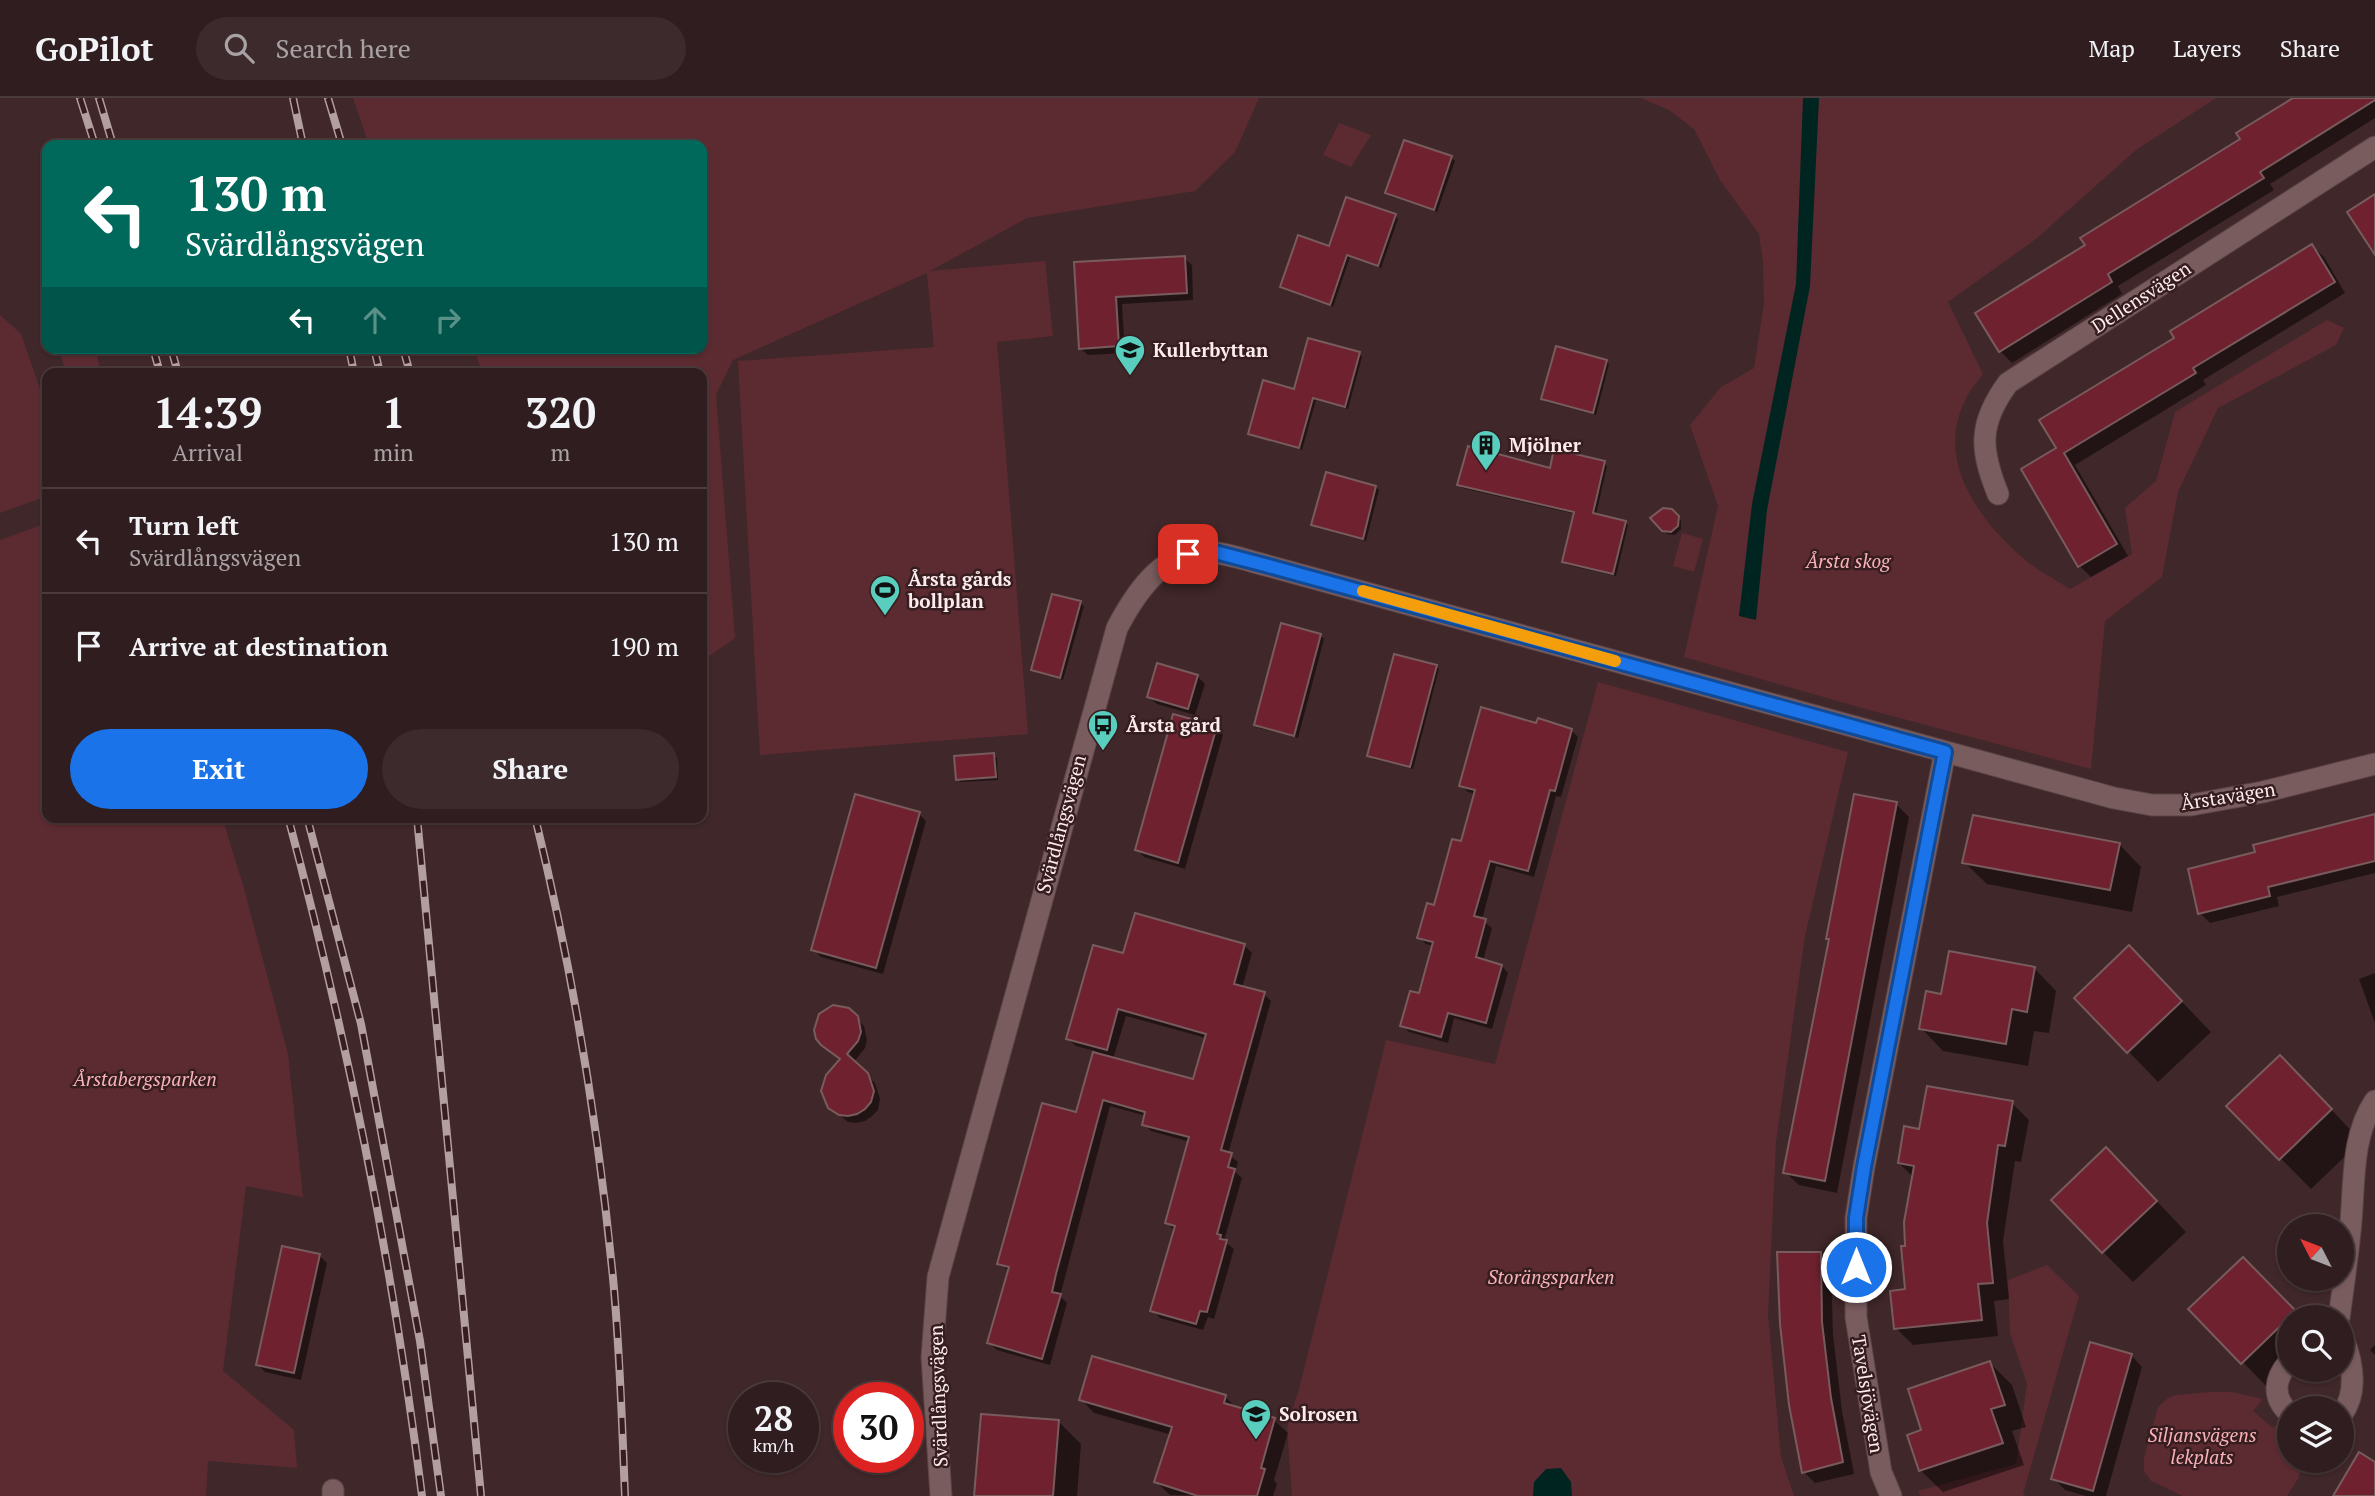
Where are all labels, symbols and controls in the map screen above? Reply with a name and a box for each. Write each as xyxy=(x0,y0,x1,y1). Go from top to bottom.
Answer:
search box xyxy=(196,17,686,80)
text: GoPilot xyxy=(35,27,154,70)
icon: search xyxy=(220,29,258,67)
text: Search here xyxy=(276,31,411,65)
text: Map xyxy=(2088,32,2135,64)
text: Layers xyxy=(2173,32,2242,64)
text: Share xyxy=(2280,32,2340,64)
text: 130 m xyxy=(185,160,327,225)
icon: left xyxy=(70,168,161,259)
text: Svärdlångsvägen xyxy=(185,223,424,265)
street label: Dellensvägen xyxy=(2086,255,2195,338)
icon: left xyxy=(283,301,321,339)
icon: ahead xyxy=(356,301,394,339)
icon: right xyxy=(429,301,467,339)
school or university icon: Kullerbyttan xyxy=(1113,333,1147,377)
place label: Kullerbyttan xyxy=(1153,337,1269,362)
text: 14:39 xyxy=(153,384,262,440)
text: 1 xyxy=(382,384,405,440)
text: 320 xyxy=(525,384,596,440)
building icon: Mjölner xyxy=(1469,428,1503,472)
place label: Mjölner xyxy=(1509,432,1582,457)
text: Arrival xyxy=(172,437,243,468)
text: min xyxy=(373,437,414,468)
text: m xyxy=(550,437,570,468)
text: Turn left xyxy=(129,508,239,542)
icon: left xyxy=(70,522,108,560)
text: 130 m xyxy=(609,524,679,558)
pin xyxy=(1158,524,1218,584)
icon: arrive xyxy=(1169,535,1207,573)
text: Svärdlångsvägen xyxy=(129,542,301,573)
park label: Årsta skog xyxy=(1805,548,1892,573)
place label: Årsta gårds bollplan xyxy=(907,566,1012,613)
sports icon: Årsta gårds bollplan xyxy=(868,573,902,617)
icon: arrive xyxy=(70,627,108,665)
text: Arrive at destination xyxy=(129,629,388,663)
text: 190 m xyxy=(609,629,679,663)
bus stop icon: Årsta gård xyxy=(1086,708,1120,752)
place label: Årsta gård xyxy=(1126,712,1221,737)
button: Exit xyxy=(70,729,368,809)
button: Share xyxy=(382,729,679,809)
street label: Svärdlångsvägen xyxy=(1030,752,1091,896)
street label: Årstavägen xyxy=(2179,776,2277,815)
park label: Årstabergsparken xyxy=(72,1066,217,1091)
north arrow xyxy=(2277,1214,2354,1292)
map controls xyxy=(2277,1214,2354,1473)
position arrow xyxy=(1819,1230,1893,1304)
park label: Storängsparken xyxy=(1487,1264,1615,1289)
button: search xyxy=(2277,1305,2354,1382)
street label: Svärdlångsvägen xyxy=(923,1325,952,1467)
street label: Tavelsjövägen xyxy=(1847,1333,1890,1455)
speed limit sign: 30 xyxy=(833,1382,924,1473)
text: 28 xyxy=(754,1395,793,1441)
button: layers xyxy=(2277,1396,2354,1473)
school or university icon: Solrosen xyxy=(1239,1397,1273,1441)
place label: Solrosen xyxy=(1279,1401,1358,1426)
park label: Siljansvägens lekplats xyxy=(2147,1422,2257,1469)
text: km/h xyxy=(753,1433,794,1457)

